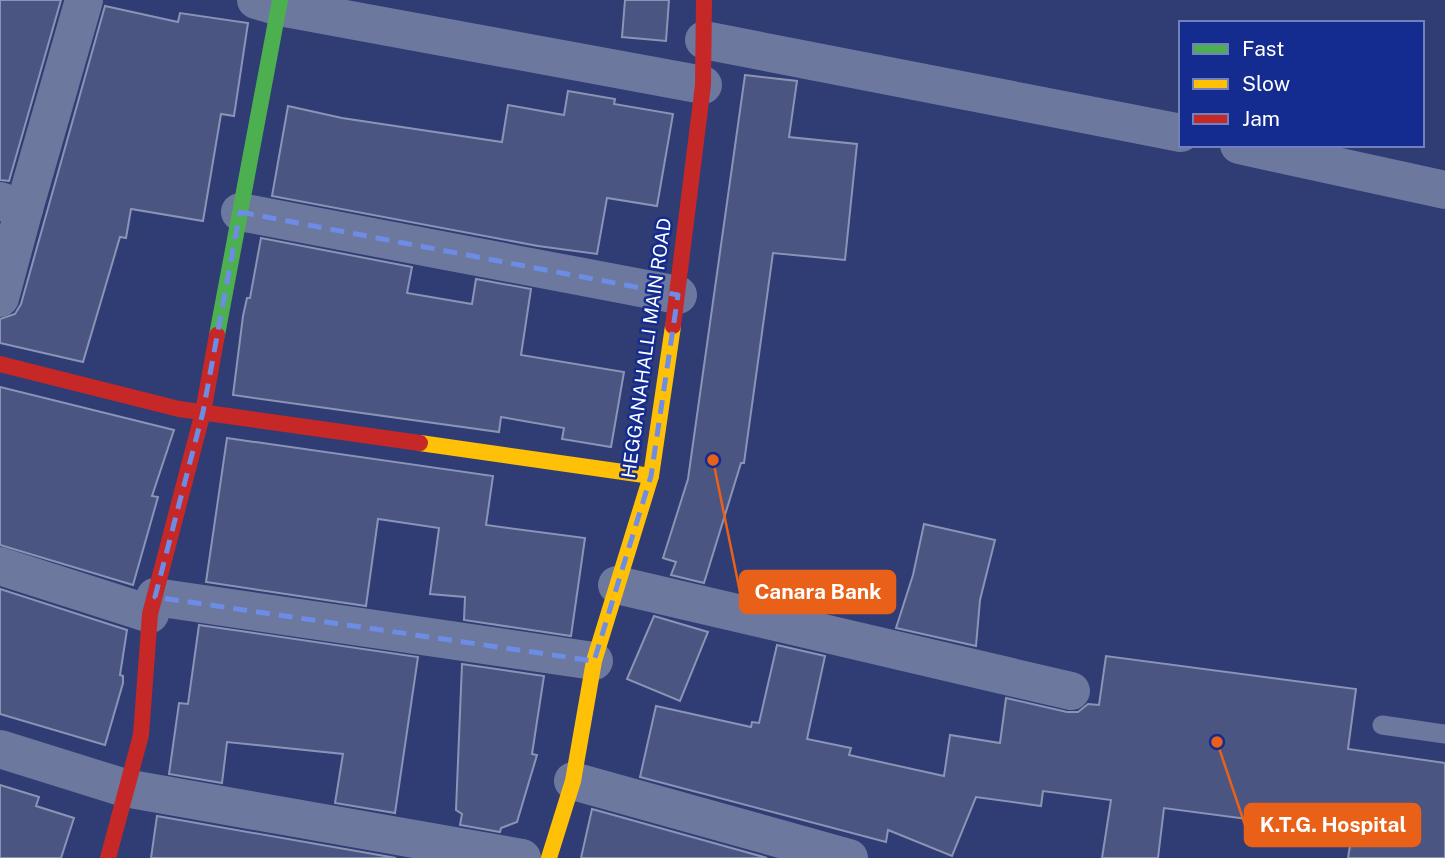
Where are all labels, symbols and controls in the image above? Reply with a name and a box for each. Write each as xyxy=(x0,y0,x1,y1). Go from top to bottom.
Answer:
legend xyxy=(1179,21,1424,147)
text: Fast xyxy=(1242,36,1284,61)
text: Slow xyxy=(1242,71,1290,96)
text: Jam xyxy=(1242,106,1280,131)
street label: HEGGANAHALLI MAIN ROAD xyxy=(617,216,675,480)
callout: Canara Bank xyxy=(740,571,895,613)
text: Canara Bank xyxy=(755,579,881,604)
callout: K.T.G. Hospital xyxy=(1245,804,1420,846)
text: K.T.G. Hospital xyxy=(1260,812,1406,837)

